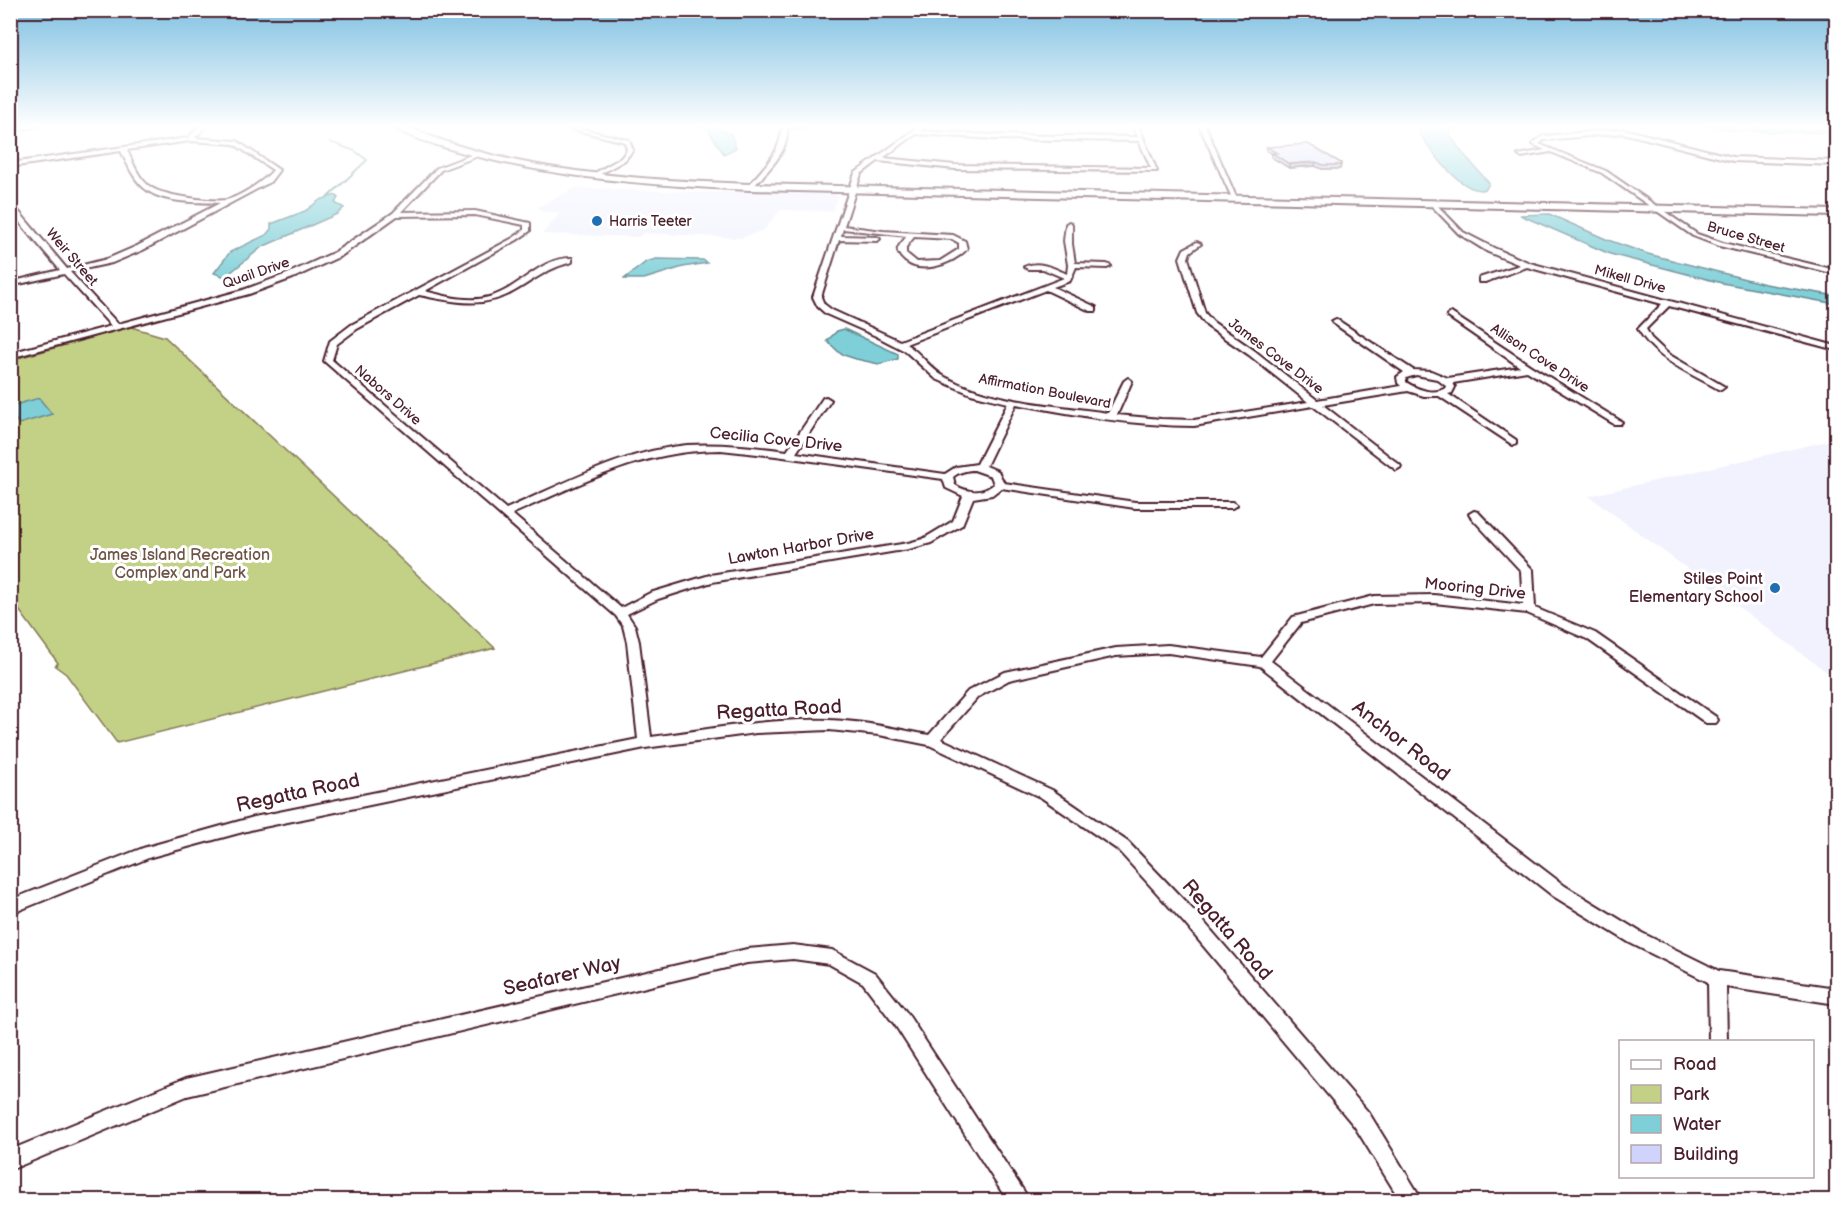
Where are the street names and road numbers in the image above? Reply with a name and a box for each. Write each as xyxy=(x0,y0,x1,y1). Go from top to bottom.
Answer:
street label: Bruce Street xyxy=(1705,218,1788,256)
street label: Weir Street xyxy=(42,225,102,290)
street label: Quail Drive xyxy=(220,254,292,292)
street label: Mikell Drive xyxy=(1592,261,1668,297)
street label: James Cove Drive xyxy=(1225,315,1327,397)
street label: Allison Cove Drive xyxy=(1488,320,1592,396)
street label: Nabors Drive xyxy=(351,361,425,429)
street label: Affirmation Boulevard xyxy=(978,370,1112,412)
street label: Cecilia Cove Drive xyxy=(709,424,844,456)
street label: Lawton Harbor Drive xyxy=(727,525,876,569)
street label: Mooring Drive xyxy=(1423,574,1527,604)
street label: Regatta Road xyxy=(716,695,842,725)
street label: Anchor Road xyxy=(1347,695,1455,787)
street label: Regatta Road xyxy=(234,768,362,818)
street label: Regatta Road xyxy=(1177,875,1277,985)
street label: Seafarer Way xyxy=(501,951,623,1001)

